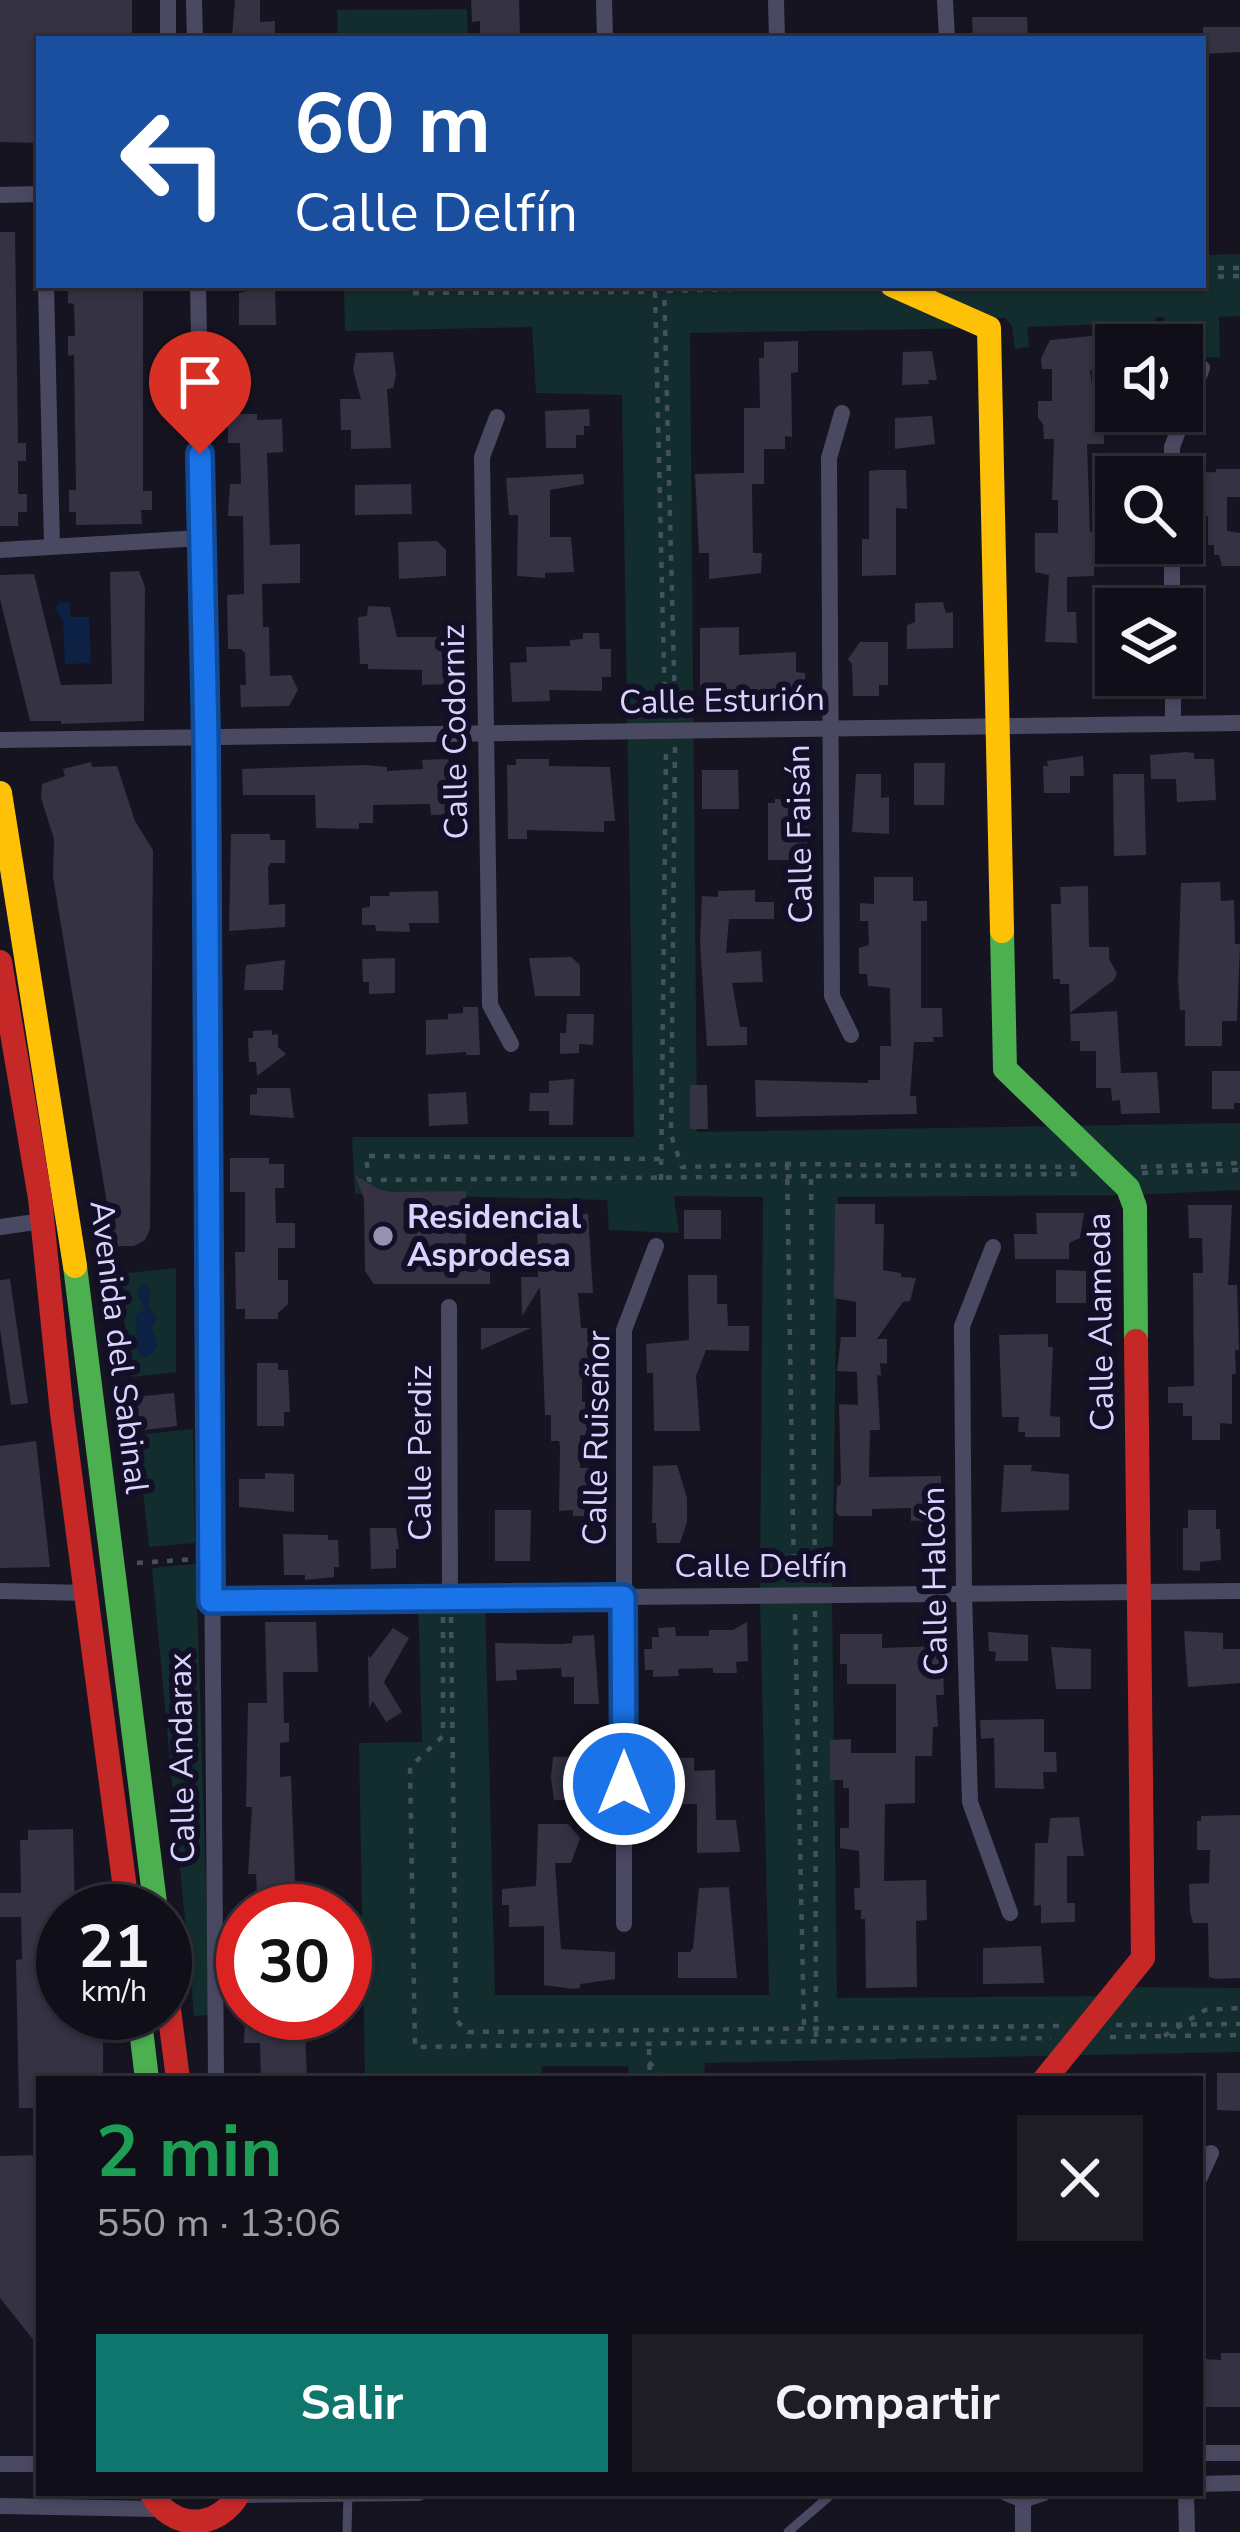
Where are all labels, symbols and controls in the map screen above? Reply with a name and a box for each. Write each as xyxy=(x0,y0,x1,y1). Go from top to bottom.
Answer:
text: 60 m xyxy=(294,67,491,182)
icon: left xyxy=(96,84,252,240)
text: Calle Delfín xyxy=(294,176,578,250)
map controls xyxy=(1095,324,1203,696)
button: sound xyxy=(1095,324,1203,432)
pin xyxy=(149,331,251,454)
icon: arrive xyxy=(167,349,233,415)
button: search xyxy=(1095,456,1203,564)
button: layers xyxy=(1095,588,1203,696)
street label: Calle Codorniz xyxy=(431,624,479,840)
street label: Calle Esturión xyxy=(619,677,825,725)
street label: Calle Faisán xyxy=(776,744,824,924)
place label: Residencial Asprodesa xyxy=(407,1195,582,1278)
street label: Avenida del Sabinal xyxy=(79,1198,159,1496)
street label: Calle Alameda xyxy=(1077,1212,1125,1432)
marker: Residencial Asprodesa xyxy=(370,1223,396,1249)
street label: Calle Ruiseñor xyxy=(573,1330,621,1546)
street label: Calle Perdiz xyxy=(398,1365,443,1541)
street label: Calle Halcón xyxy=(911,1486,959,1676)
street label: Calle Delfín xyxy=(674,1544,848,1589)
street label: Calle Andarax xyxy=(158,1652,206,1864)
position arrow xyxy=(561,1721,687,1847)
speed limit sign: 30 xyxy=(216,1884,372,2040)
text: 21 xyxy=(78,1906,150,1988)
text: km/h xyxy=(81,1971,147,2012)
text: 2 min xyxy=(96,2103,282,2201)
button: close xyxy=(1017,2115,1143,2241)
text: 550 m · 13:06 xyxy=(96,2197,341,2250)
button: Salir xyxy=(96,2334,608,2472)
button: Compartir xyxy=(632,2334,1143,2472)

